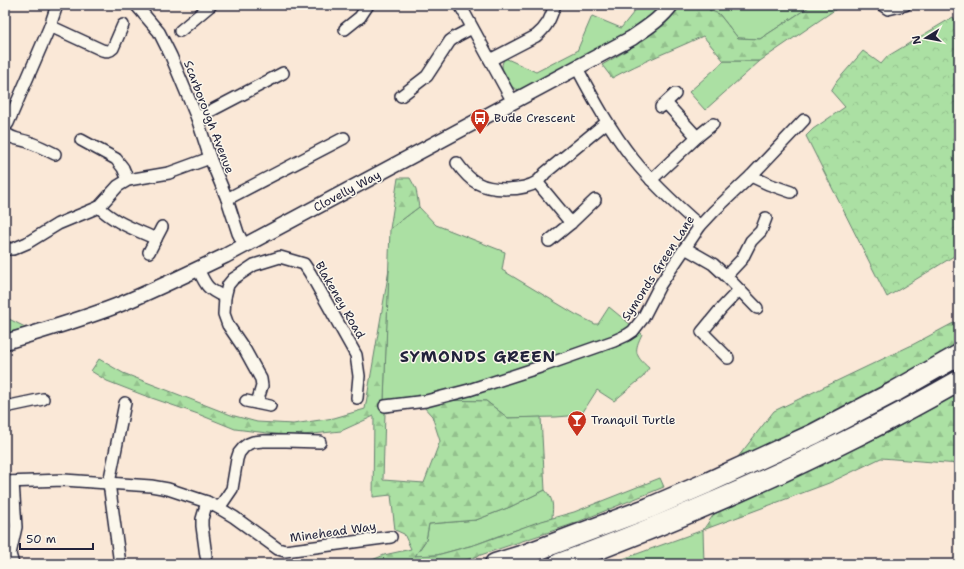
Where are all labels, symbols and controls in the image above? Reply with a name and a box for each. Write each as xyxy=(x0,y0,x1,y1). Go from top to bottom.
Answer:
north arrow xyxy=(906,18,946,58)
text: N xyxy=(908,34,925,46)
street label: Scarborough Avenue xyxy=(180,58,238,176)
bus stop icon: Bude Crescent xyxy=(469,107,491,135)
place label: Bude Crescent xyxy=(494,110,576,126)
street label: Clovelly Way xyxy=(311,167,383,215)
street label: Symonds Green Lane xyxy=(618,212,698,324)
street label: Blakeney Road xyxy=(311,258,369,342)
district label: SYMONDS GREEN xyxy=(400,346,556,367)
bar icon: Tranquil Turtle xyxy=(566,409,588,437)
place label: Tranquil Turtle xyxy=(591,412,676,428)
street label: Minehead Way xyxy=(289,518,377,546)
scale bar xyxy=(20,525,93,551)
text: 50 m xyxy=(26,531,56,547)

